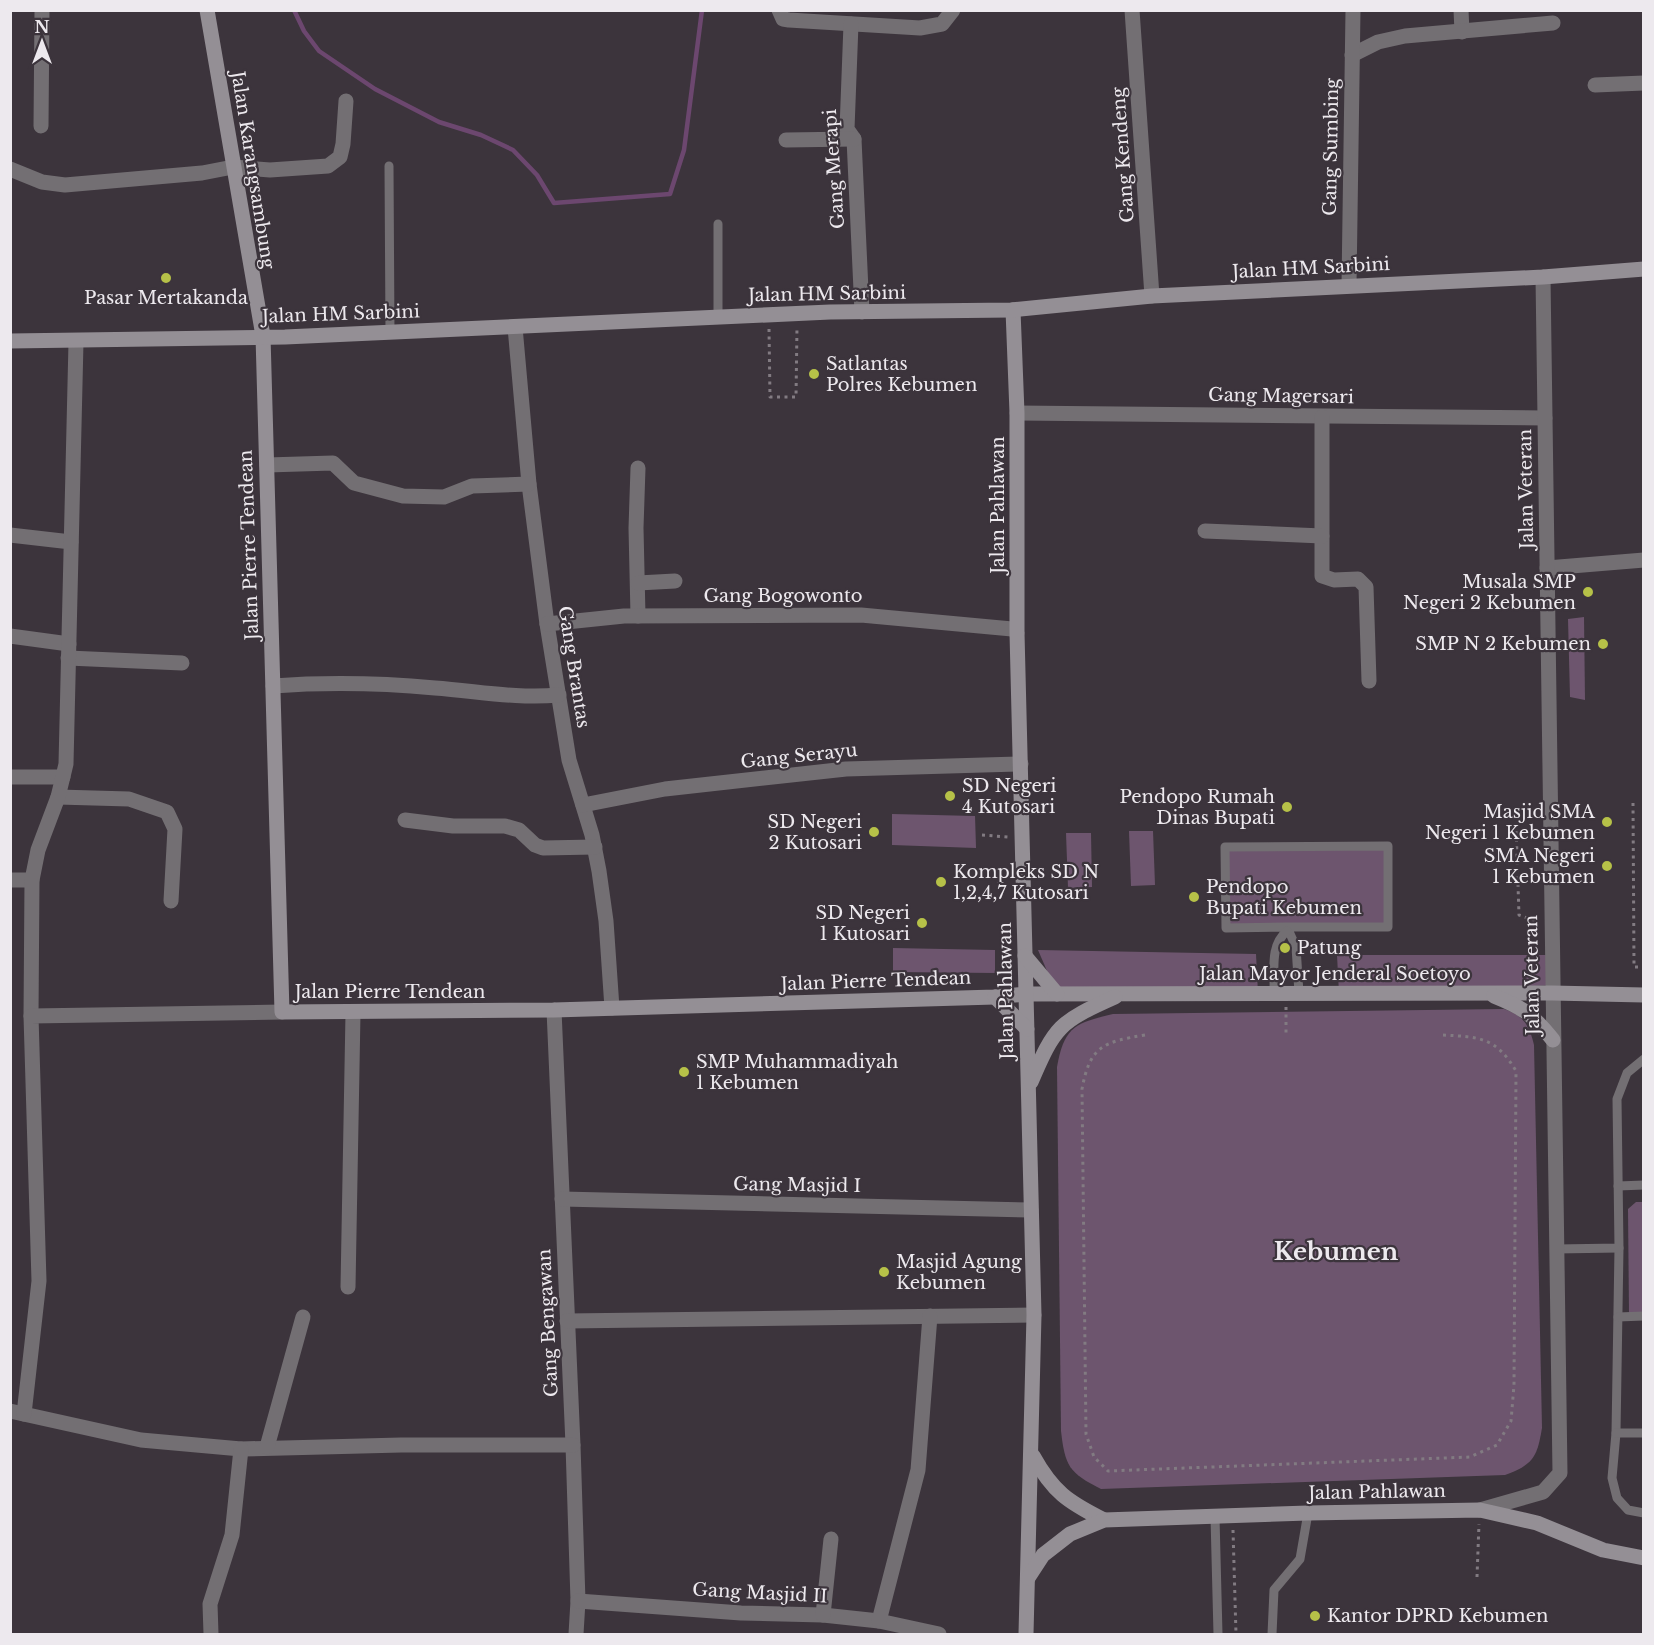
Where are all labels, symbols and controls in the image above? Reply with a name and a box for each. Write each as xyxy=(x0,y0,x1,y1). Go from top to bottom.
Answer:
north arrow xyxy=(12,12,72,72)
text: N xyxy=(34,17,50,37)
street label: Jalan Karangsambung xyxy=(226,67,280,271)
street label: Gang Sumbing xyxy=(1319,78,1343,216)
street label: Gang Kendeng xyxy=(1107,86,1139,223)
street label: Gang Merapi xyxy=(819,108,849,230)
street label: Jalan HM Sarbini xyxy=(1230,253,1390,283)
marker: Pasar Mertakanda xyxy=(159,271,173,285)
street label: Jalan HM Sarbini xyxy=(746,282,906,306)
place label: Pasar Mertakanda xyxy=(84,287,248,309)
street label: Jalan HM Sarbini xyxy=(260,300,420,328)
place label: Satlantas Polres Kebumen xyxy=(826,353,977,396)
marker: Satlantas Polres Kebumen xyxy=(807,367,821,381)
street label: Gang Magersari xyxy=(1208,384,1354,408)
street label: Jalan Veteran xyxy=(1514,429,1538,551)
street label: Jalan Pahlawan xyxy=(987,436,1009,576)
street label: Jalan Pierre Tendean xyxy=(235,449,263,643)
place label: Musala SMP Negeri 2 Kebumen xyxy=(1403,571,1576,614)
street label: Gang Bogowonto xyxy=(703,585,863,607)
marker: Musala SMP Negeri 2 Kebumen xyxy=(1581,585,1595,599)
street label: Gang Brantas xyxy=(553,604,595,730)
place label: SMP N 2 Kebumen xyxy=(1415,633,1591,655)
marker: SMP N 2 Kebumen xyxy=(1596,637,1610,651)
street label: Gang Serayu xyxy=(739,739,859,773)
place label: SD Negeri 4 Kutosari xyxy=(962,775,1056,818)
place label: Pendopo Rumah Dinas Bupati xyxy=(1119,786,1275,829)
marker: SD Negeri 4 Kutosari xyxy=(943,789,957,803)
marker: Pendopo Rumah Dinas Bupati xyxy=(1280,800,1294,814)
place label: Masjid SMA Negeri 1 Kebumen xyxy=(1425,801,1596,844)
place label: SD Negeri 2 Kutosari xyxy=(768,811,862,854)
marker: Masjid SMA Negeri 1 Kebumen xyxy=(1600,815,1614,829)
marker: SD Negeri 2 Kutosari xyxy=(867,825,881,839)
place label: SMA Negeri 1 Kebumen xyxy=(1484,845,1595,888)
marker: SMA Negeri 1 Kebumen xyxy=(1600,859,1614,873)
place label: Kompleks SD N 1,2,4,7 Kutosari xyxy=(953,861,1099,904)
marker: Kompleks SD N 1,2,4,7 Kutosari xyxy=(934,875,948,889)
place label: Pendopo Bupati Kebumen xyxy=(1206,876,1362,919)
marker: Pendopo Bupati Kebumen xyxy=(1187,890,1201,904)
place label: SD Negeri 1 Kutosari xyxy=(816,902,910,945)
street label: Jalan Veteran xyxy=(1520,915,1544,1037)
marker: SD Negeri 1 Kutosari xyxy=(915,916,929,930)
street label: Jalan Pahlawan xyxy=(994,922,1018,1062)
place label: Patung xyxy=(1297,937,1361,959)
marker: Patung xyxy=(1278,941,1292,955)
street label: Jalan Mayor Jenderal Soetoyo xyxy=(1197,963,1471,985)
street label: Jalan Pierre Tendean xyxy=(778,967,972,995)
street label: Jalan Pierre Tendean xyxy=(293,981,485,1003)
place label: SMP Muhammadiyah 1 Kebumen xyxy=(696,1051,898,1094)
marker: SMP Muhammadiyah 1 Kebumen xyxy=(677,1065,691,1079)
street label: Gang Masjid I xyxy=(733,1173,861,1197)
district label: Kebumen xyxy=(1274,1237,1399,1266)
street label: Gang Bengawan xyxy=(533,1248,563,1398)
place label: Masjid Agung Kebumen xyxy=(896,1251,1022,1294)
marker: Masjid Agung Kebumen xyxy=(877,1265,891,1279)
street label: Jalan Pahlawan xyxy=(1306,1480,1446,1504)
street label: Gang Masjid II xyxy=(692,1578,828,1608)
place label: Kantor DPRD Kebumen xyxy=(1327,1605,1548,1627)
marker: Kantor DPRD Kebumen xyxy=(1308,1609,1322,1623)

